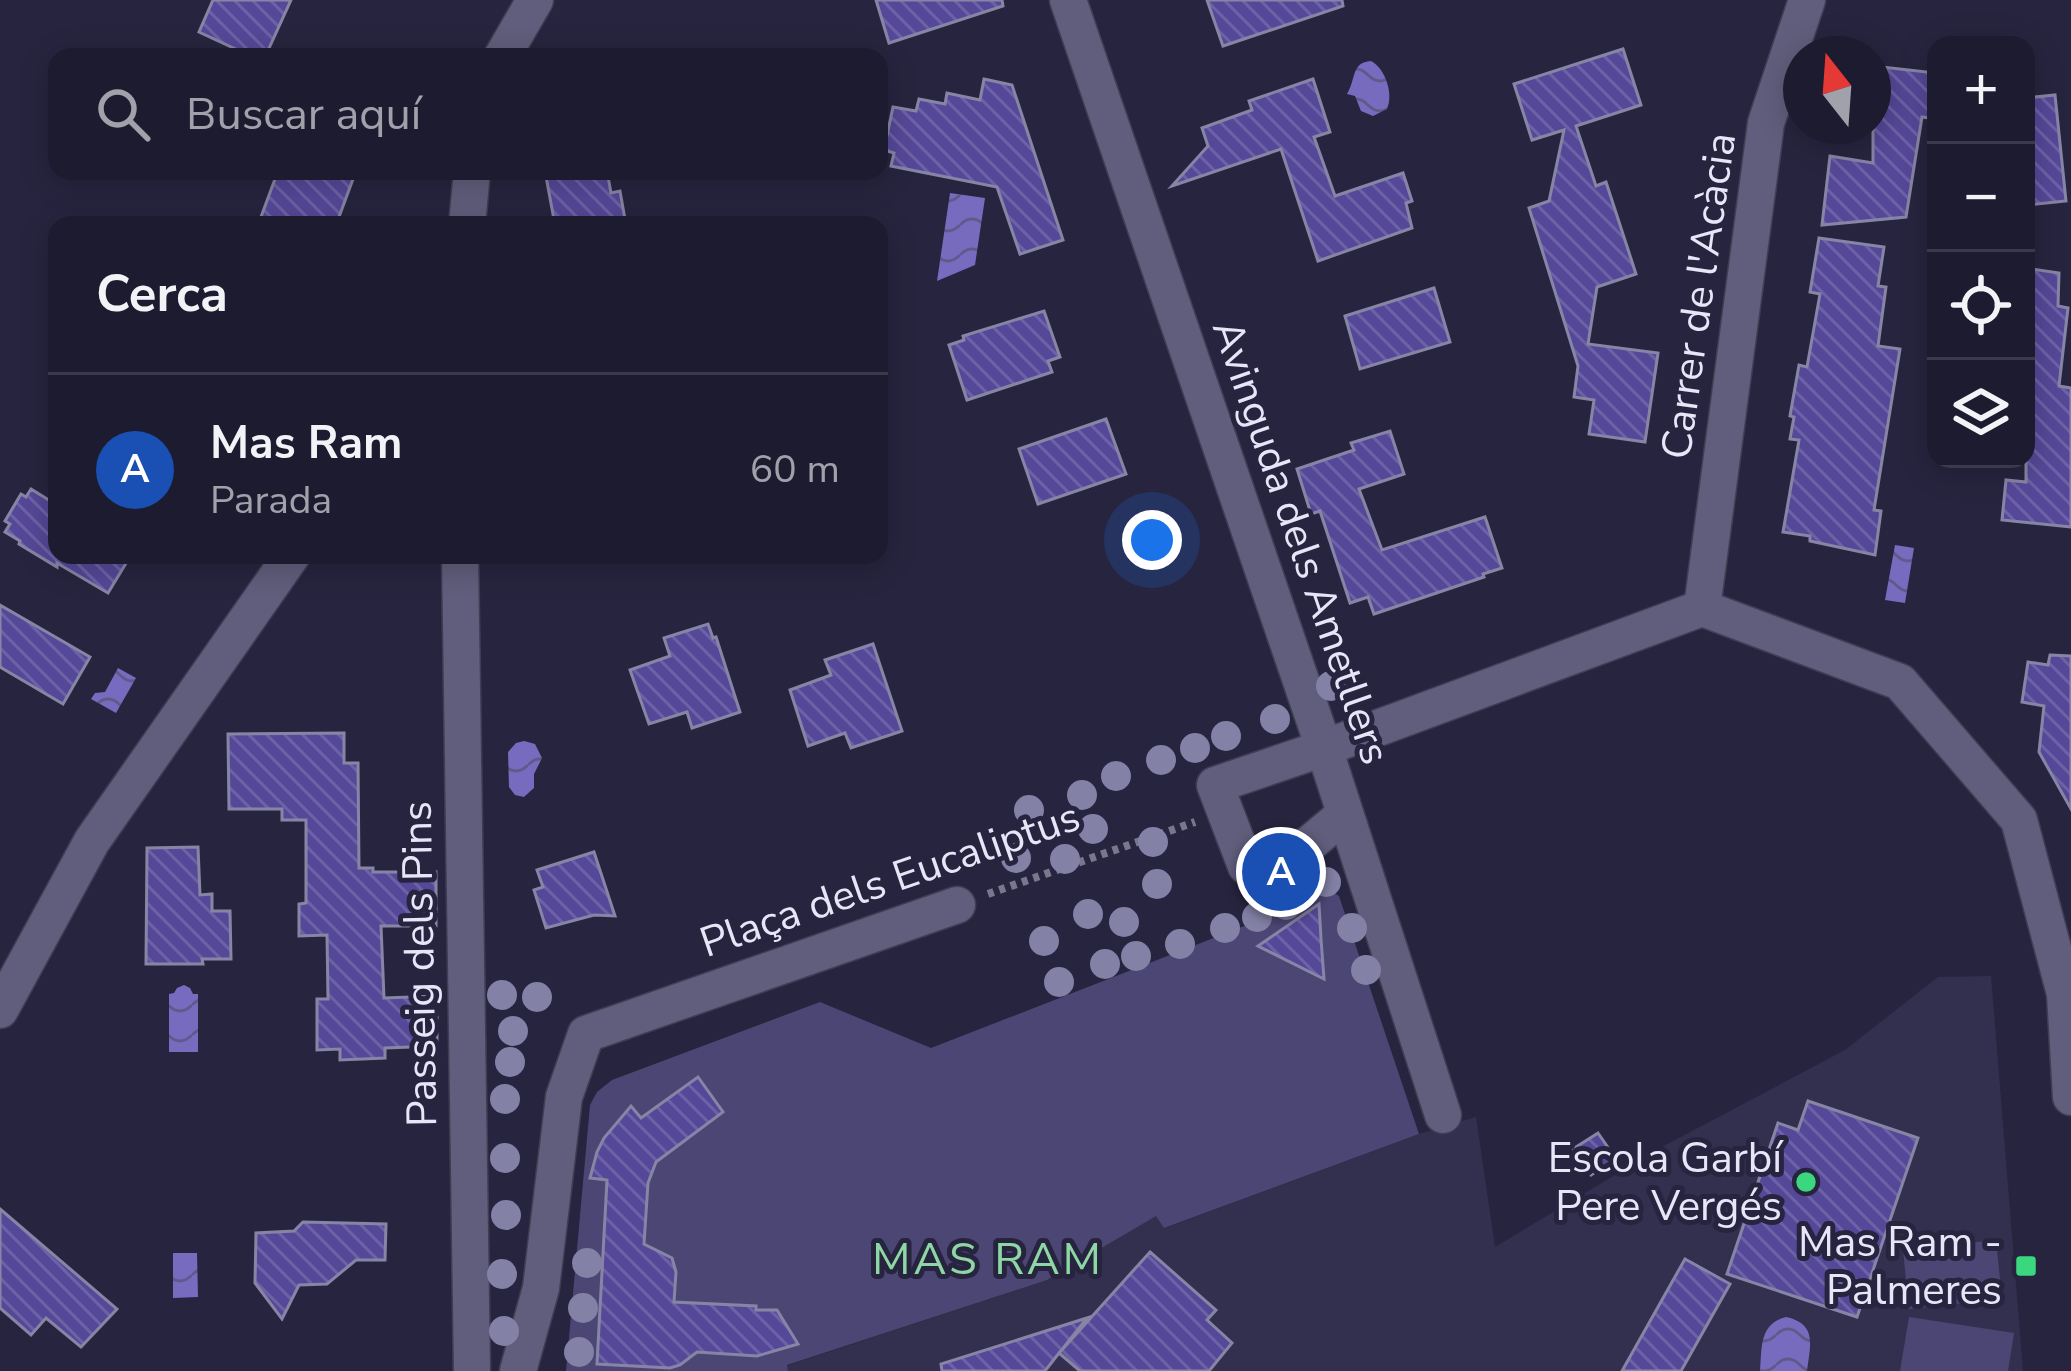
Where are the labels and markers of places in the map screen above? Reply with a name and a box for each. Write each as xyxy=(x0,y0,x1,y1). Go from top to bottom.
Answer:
pin: A xyxy=(1242,827,1320,917)
place label: Escola Garbí Pere Vergés xyxy=(1548,1130,1784,1235)
marker: Escola Garbí Pere Vergés xyxy=(1793,1169,1819,1195)
place label: Mas Ram - Palmeres xyxy=(1798,1214,2002,1319)
marker: Mas Ram - Palmeres xyxy=(2013,1253,2039,1279)

